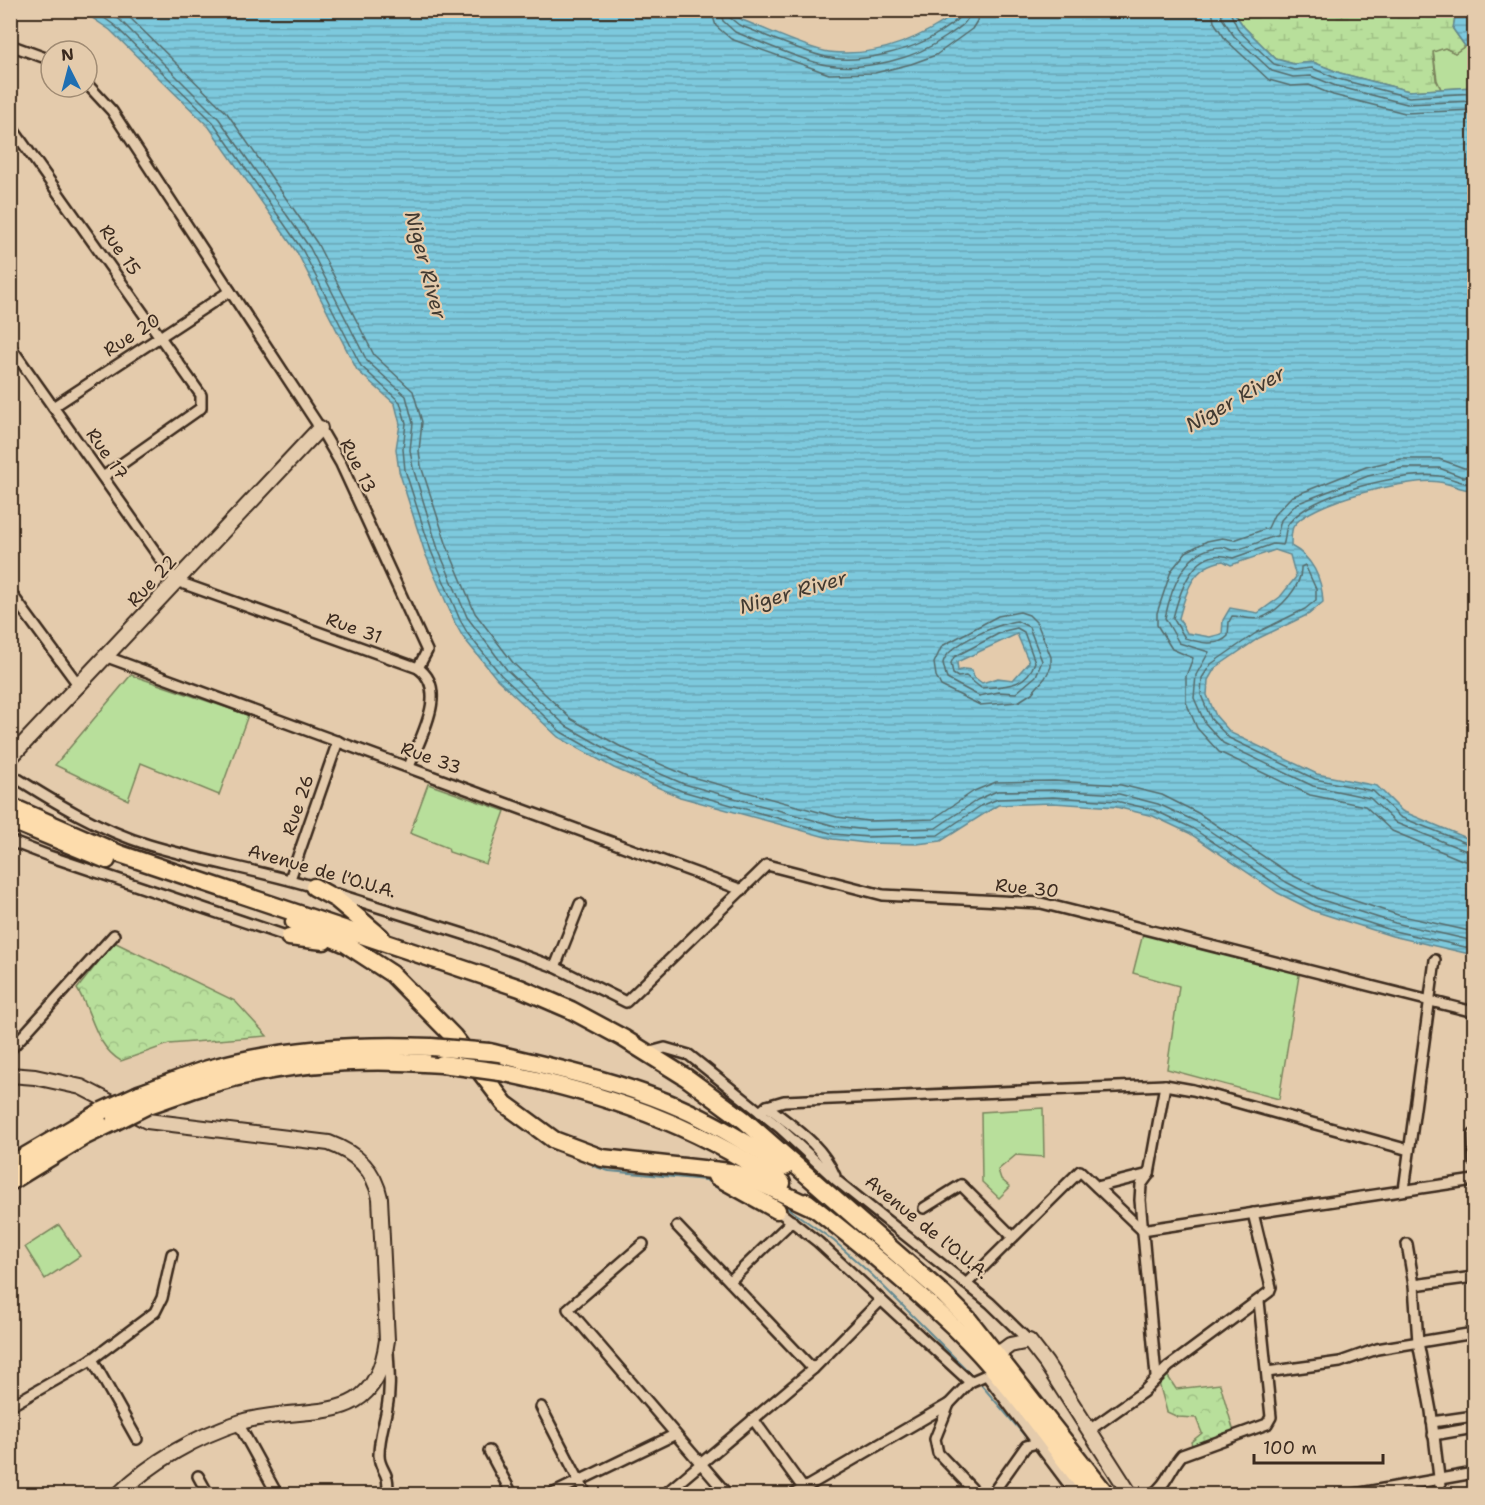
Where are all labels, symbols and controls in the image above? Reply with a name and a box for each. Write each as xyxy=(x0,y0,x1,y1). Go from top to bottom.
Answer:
north arrow xyxy=(39,39,99,99)
text: N xyxy=(60,43,75,66)
water label: Niger River xyxy=(399,208,453,323)
street label: Rue 15 xyxy=(94,220,146,280)
street label: Rue 20 xyxy=(99,308,165,362)
water label: Niger River xyxy=(1180,360,1290,438)
street label: Rue 17 xyxy=(81,423,133,485)
street label: Rue 13 xyxy=(334,435,382,497)
street label: Rue 22 xyxy=(122,550,182,612)
water label: Niger River xyxy=(736,564,850,620)
street label: Rue 31 xyxy=(323,607,385,649)
street label: Rue 33 xyxy=(397,736,465,780)
street label: Rue 26 xyxy=(276,771,320,839)
street label: Avenue de l'O.U.A. xyxy=(245,838,399,904)
street label: Rue 30 xyxy=(994,873,1060,903)
street label: Avenue de l'O.U.A. xyxy=(860,1170,994,1284)
scale bar xyxy=(1254,1427,1383,1465)
text: 100 m xyxy=(1263,1436,1317,1460)

